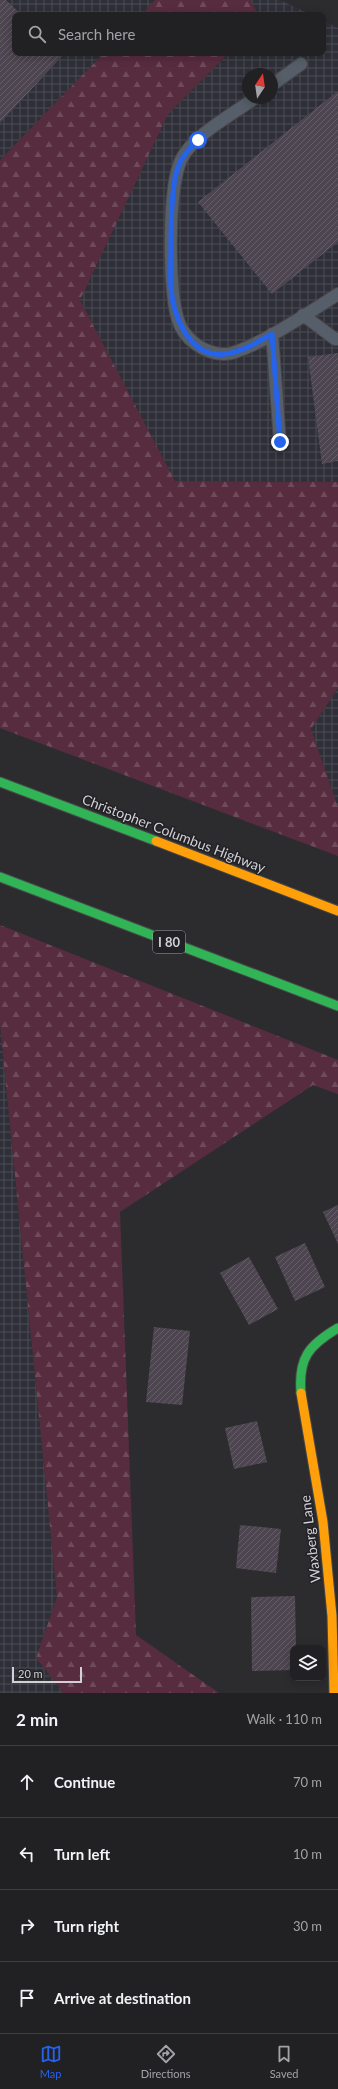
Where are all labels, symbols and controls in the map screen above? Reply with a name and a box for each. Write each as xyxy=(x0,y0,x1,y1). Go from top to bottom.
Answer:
search box xyxy=(12,12,326,56)
icon: search xyxy=(26,23,48,45)
text: Search here xyxy=(58,25,135,43)
north arrow xyxy=(242,68,278,104)
route start xyxy=(189,131,207,149)
route end xyxy=(271,433,289,451)
street label: Christopher Columbus Highway xyxy=(80,790,269,876)
road number: I 80 xyxy=(153,931,185,953)
street label: Waxberg Lane xyxy=(296,1494,324,1584)
map controls xyxy=(290,1645,326,1681)
button: layers xyxy=(290,1645,326,1681)
scale bar xyxy=(12,1665,82,1684)
text: 20 m xyxy=(18,1667,43,1680)
text: 2 min xyxy=(16,1709,58,1730)
text: Walk · 110 m xyxy=(246,1711,322,1727)
icon: ahead xyxy=(16,1771,38,1793)
text: Continue xyxy=(54,1773,115,1791)
text: 70 m xyxy=(293,1774,322,1790)
icon: left xyxy=(16,1843,38,1865)
text: Turn left xyxy=(54,1845,110,1863)
text: 10 m xyxy=(293,1846,322,1862)
icon: right xyxy=(16,1915,38,1937)
text: Turn right xyxy=(54,1917,119,1935)
text: 30 m xyxy=(293,1918,322,1934)
icon: arrive xyxy=(16,1987,38,2009)
text: Arrive at destination xyxy=(54,1989,191,2007)
tab: Map xyxy=(40,2043,62,2080)
tab: Directions xyxy=(141,2043,190,2080)
tab: Saved xyxy=(270,2043,298,2080)

